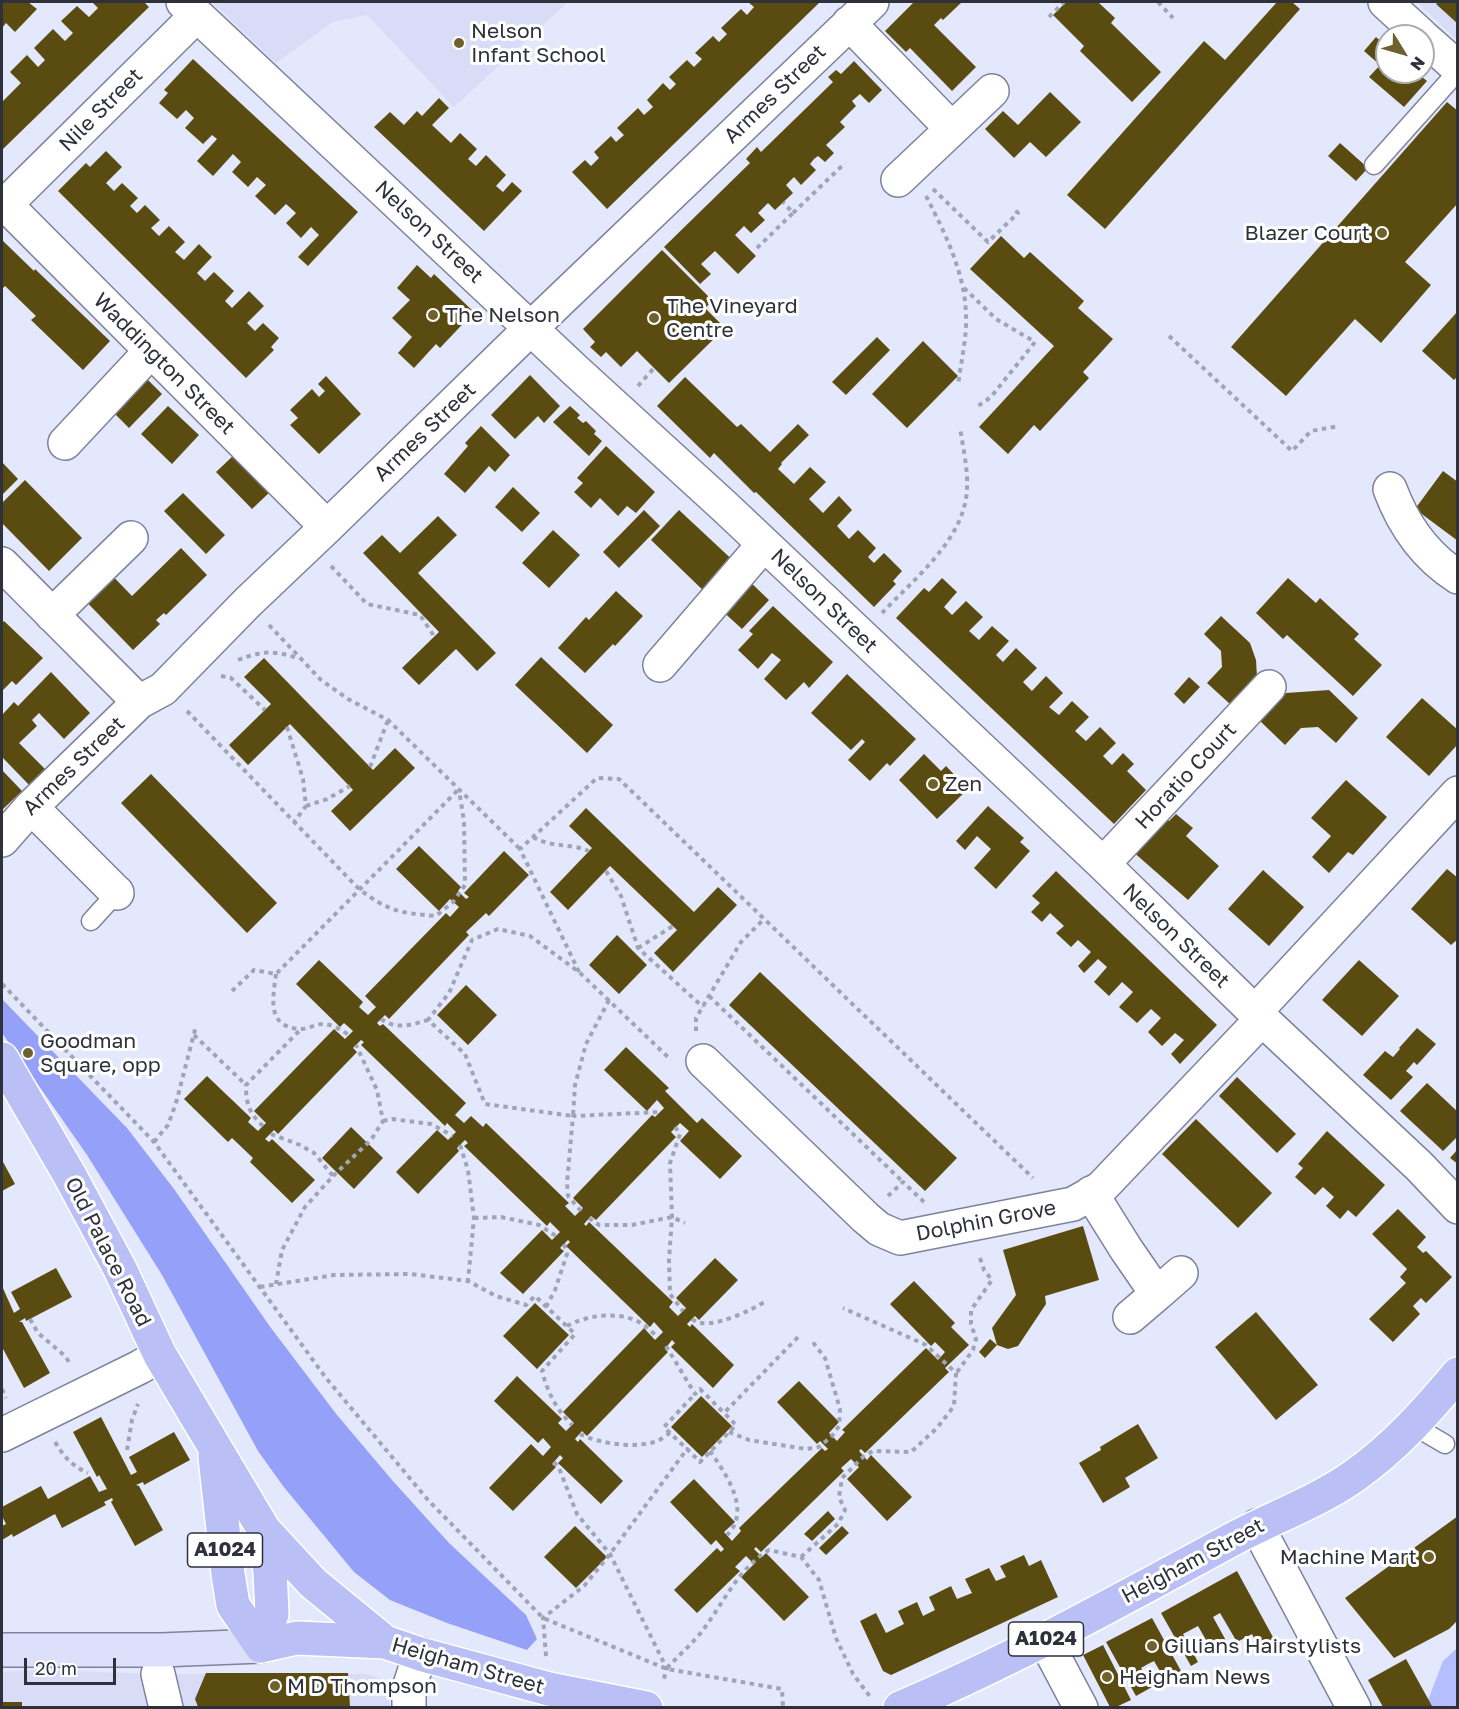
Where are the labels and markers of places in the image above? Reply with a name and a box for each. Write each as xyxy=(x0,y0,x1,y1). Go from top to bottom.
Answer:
place label: Nelson Infant School xyxy=(471,18,606,68)
marker: Nelson Infant School xyxy=(452,36,466,50)
place label: Blazer Court xyxy=(1244,220,1370,246)
marker: Blazer Court xyxy=(1375,226,1389,240)
place label: The Vineyard Centre xyxy=(666,293,798,343)
place label: The Nelson xyxy=(445,302,560,328)
marker: The Nelson xyxy=(426,308,440,322)
marker: The Vineyard Centre xyxy=(647,311,661,325)
place label: Zen xyxy=(945,771,982,797)
marker: Zen xyxy=(926,777,940,791)
place label: Goodman Square, opp xyxy=(40,1028,161,1078)
marker: Goodman Square, opp xyxy=(21,1046,35,1060)
place label: Machine Mart xyxy=(1280,1544,1417,1570)
marker: Machine Mart xyxy=(1422,1550,1436,1564)
place label: Gillians Hairstylists xyxy=(1164,1633,1361,1659)
marker: Gillians Hairstylists xyxy=(1145,1639,1159,1653)
place label: Heigham News xyxy=(1119,1664,1270,1690)
marker: Heigham News xyxy=(1100,1670,1114,1684)
place label: M D Thompson xyxy=(287,1673,437,1699)
marker: M D Thompson xyxy=(268,1679,282,1693)

